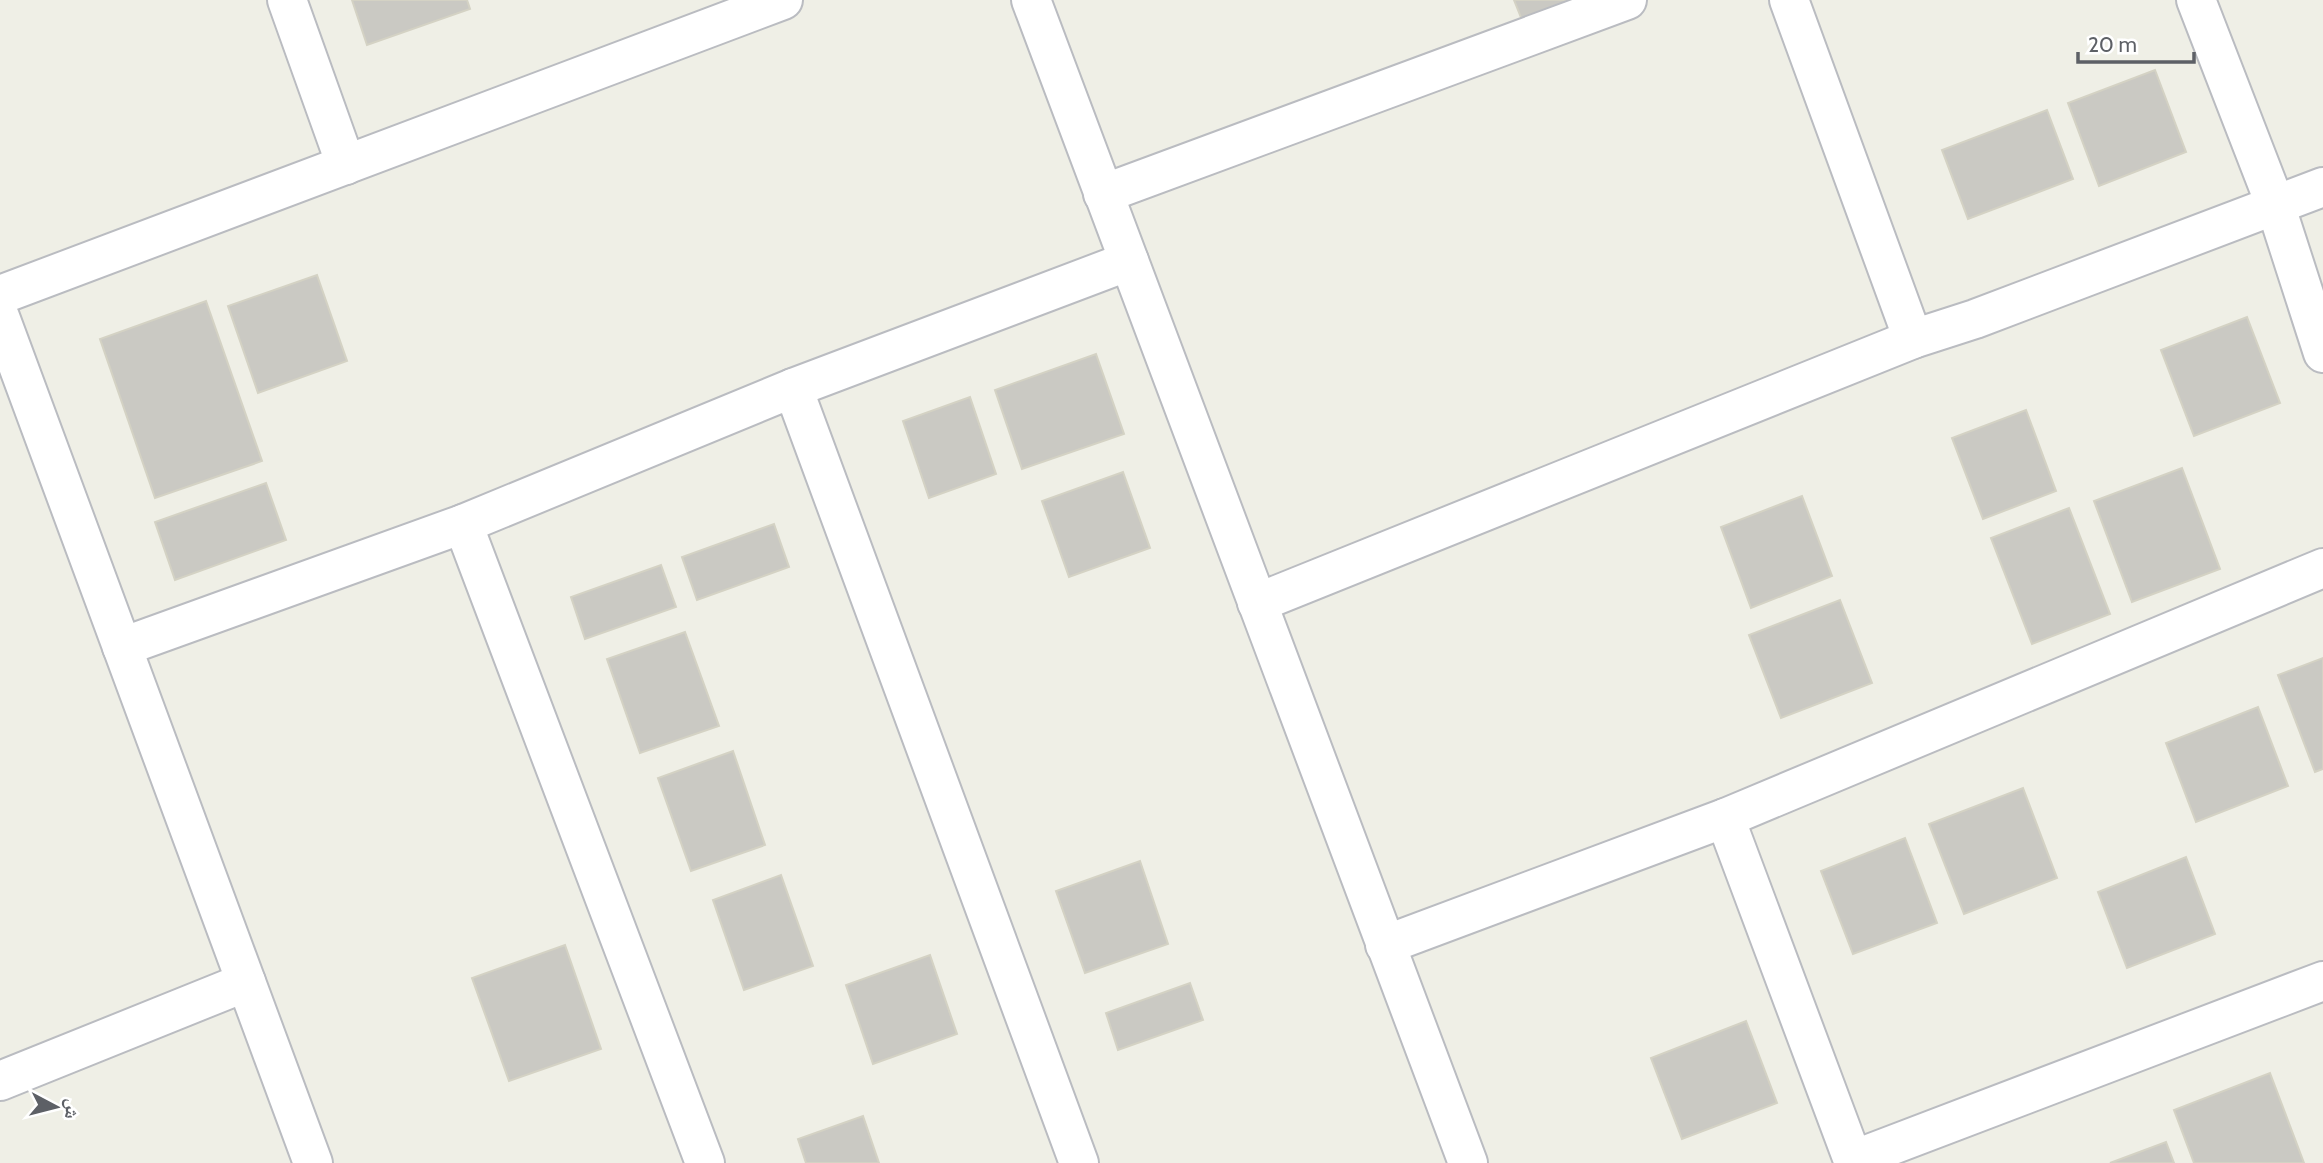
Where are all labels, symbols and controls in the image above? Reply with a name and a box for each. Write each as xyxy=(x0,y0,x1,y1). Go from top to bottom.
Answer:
scale bar xyxy=(2078,21,2194,65)
text: 20 m xyxy=(2088,32,2137,57)
north arrow xyxy=(21,1072,91,1142)
text: ش xyxy=(60,1098,85,1120)

